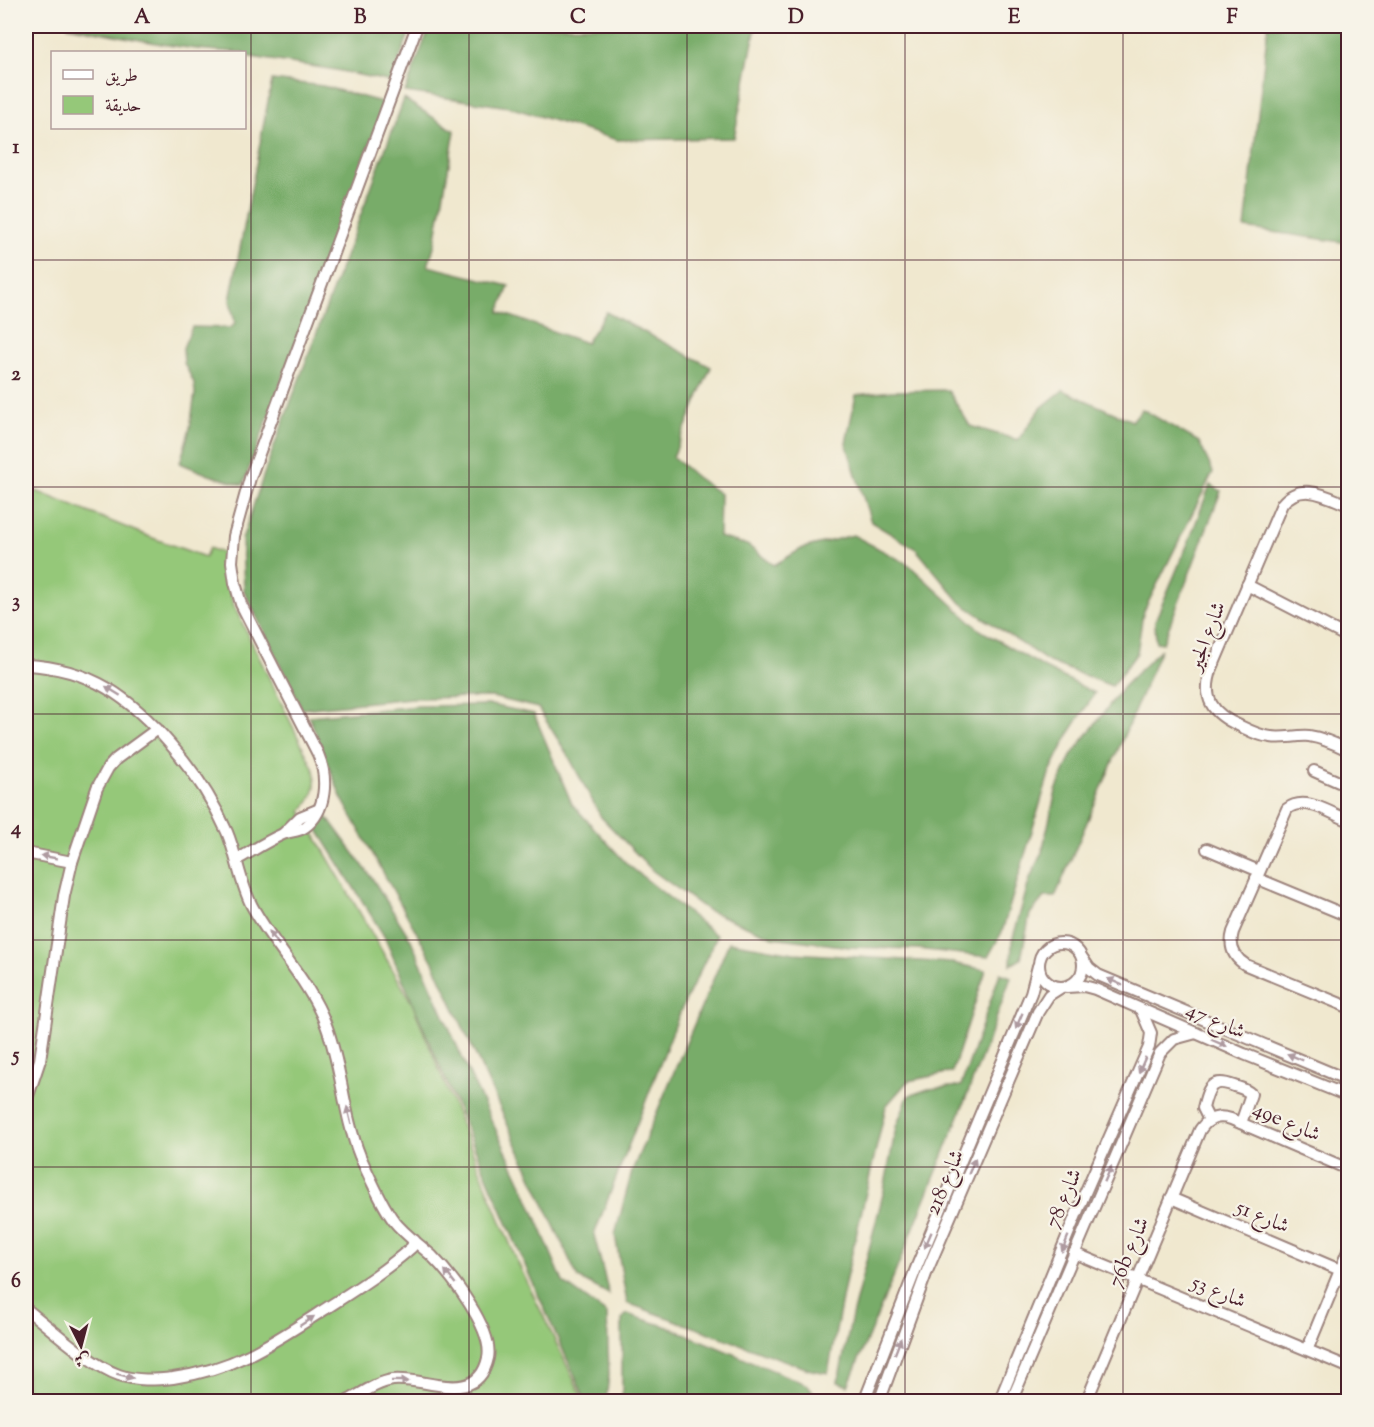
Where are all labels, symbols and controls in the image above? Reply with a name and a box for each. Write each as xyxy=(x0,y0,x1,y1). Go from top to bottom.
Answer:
text: A xyxy=(134,4,151,33)
text: B xyxy=(354,4,367,33)
text: C xyxy=(570,4,586,33)
text: D xyxy=(788,4,804,33)
text: E xyxy=(1008,4,1021,33)
text: F xyxy=(1226,4,1238,33)
legend xyxy=(51,51,246,129)
text: طريق xyxy=(105,64,138,90)
text: حديقة xyxy=(105,94,141,120)
text: 1 xyxy=(13,134,20,163)
text: 2 xyxy=(11,361,21,390)
text: 3 xyxy=(12,588,20,617)
street label: شارع الجير xyxy=(1180,598,1236,678)
one-way arrow xyxy=(105,686,121,697)
text: 4 xyxy=(10,815,21,844)
one-way arrow xyxy=(39,853,58,862)
one-way arrow xyxy=(268,930,280,946)
one-way arrow xyxy=(1106,977,1124,986)
street label: شارع 47 xyxy=(1180,996,1250,1049)
one-way arrow xyxy=(1014,1013,1024,1031)
one-way arrow xyxy=(1210,1038,1228,1048)
text: 5 xyxy=(11,1042,20,1071)
one-way arrow xyxy=(1285,1052,1303,1062)
one-way arrow xyxy=(1137,1056,1147,1074)
street label: 49e شارع xyxy=(1247,1095,1325,1152)
one-way arrow xyxy=(343,1106,353,1124)
street label: شارع 218 xyxy=(919,1145,974,1221)
one-way arrow xyxy=(968,1157,977,1175)
street label: شارع 78 xyxy=(1039,1164,1092,1234)
one-way arrow xyxy=(1103,1165,1112,1182)
street label: شارع 51 xyxy=(1230,1193,1294,1243)
street label: 76b شارع xyxy=(1102,1213,1159,1293)
one-way arrow xyxy=(923,1232,933,1250)
one-way arrow xyxy=(1060,1235,1069,1252)
text: 6 xyxy=(11,1268,21,1297)
street label: شارع 53 xyxy=(1185,1268,1250,1318)
one-way arrow xyxy=(443,1269,456,1285)
north arrow xyxy=(51,1316,111,1376)
one-way arrow xyxy=(298,1316,315,1327)
one-way arrow xyxy=(893,1337,903,1355)
text: ش xyxy=(73,1346,91,1371)
one-way arrow xyxy=(116,1372,134,1382)
one-way arrow xyxy=(390,1376,409,1386)

